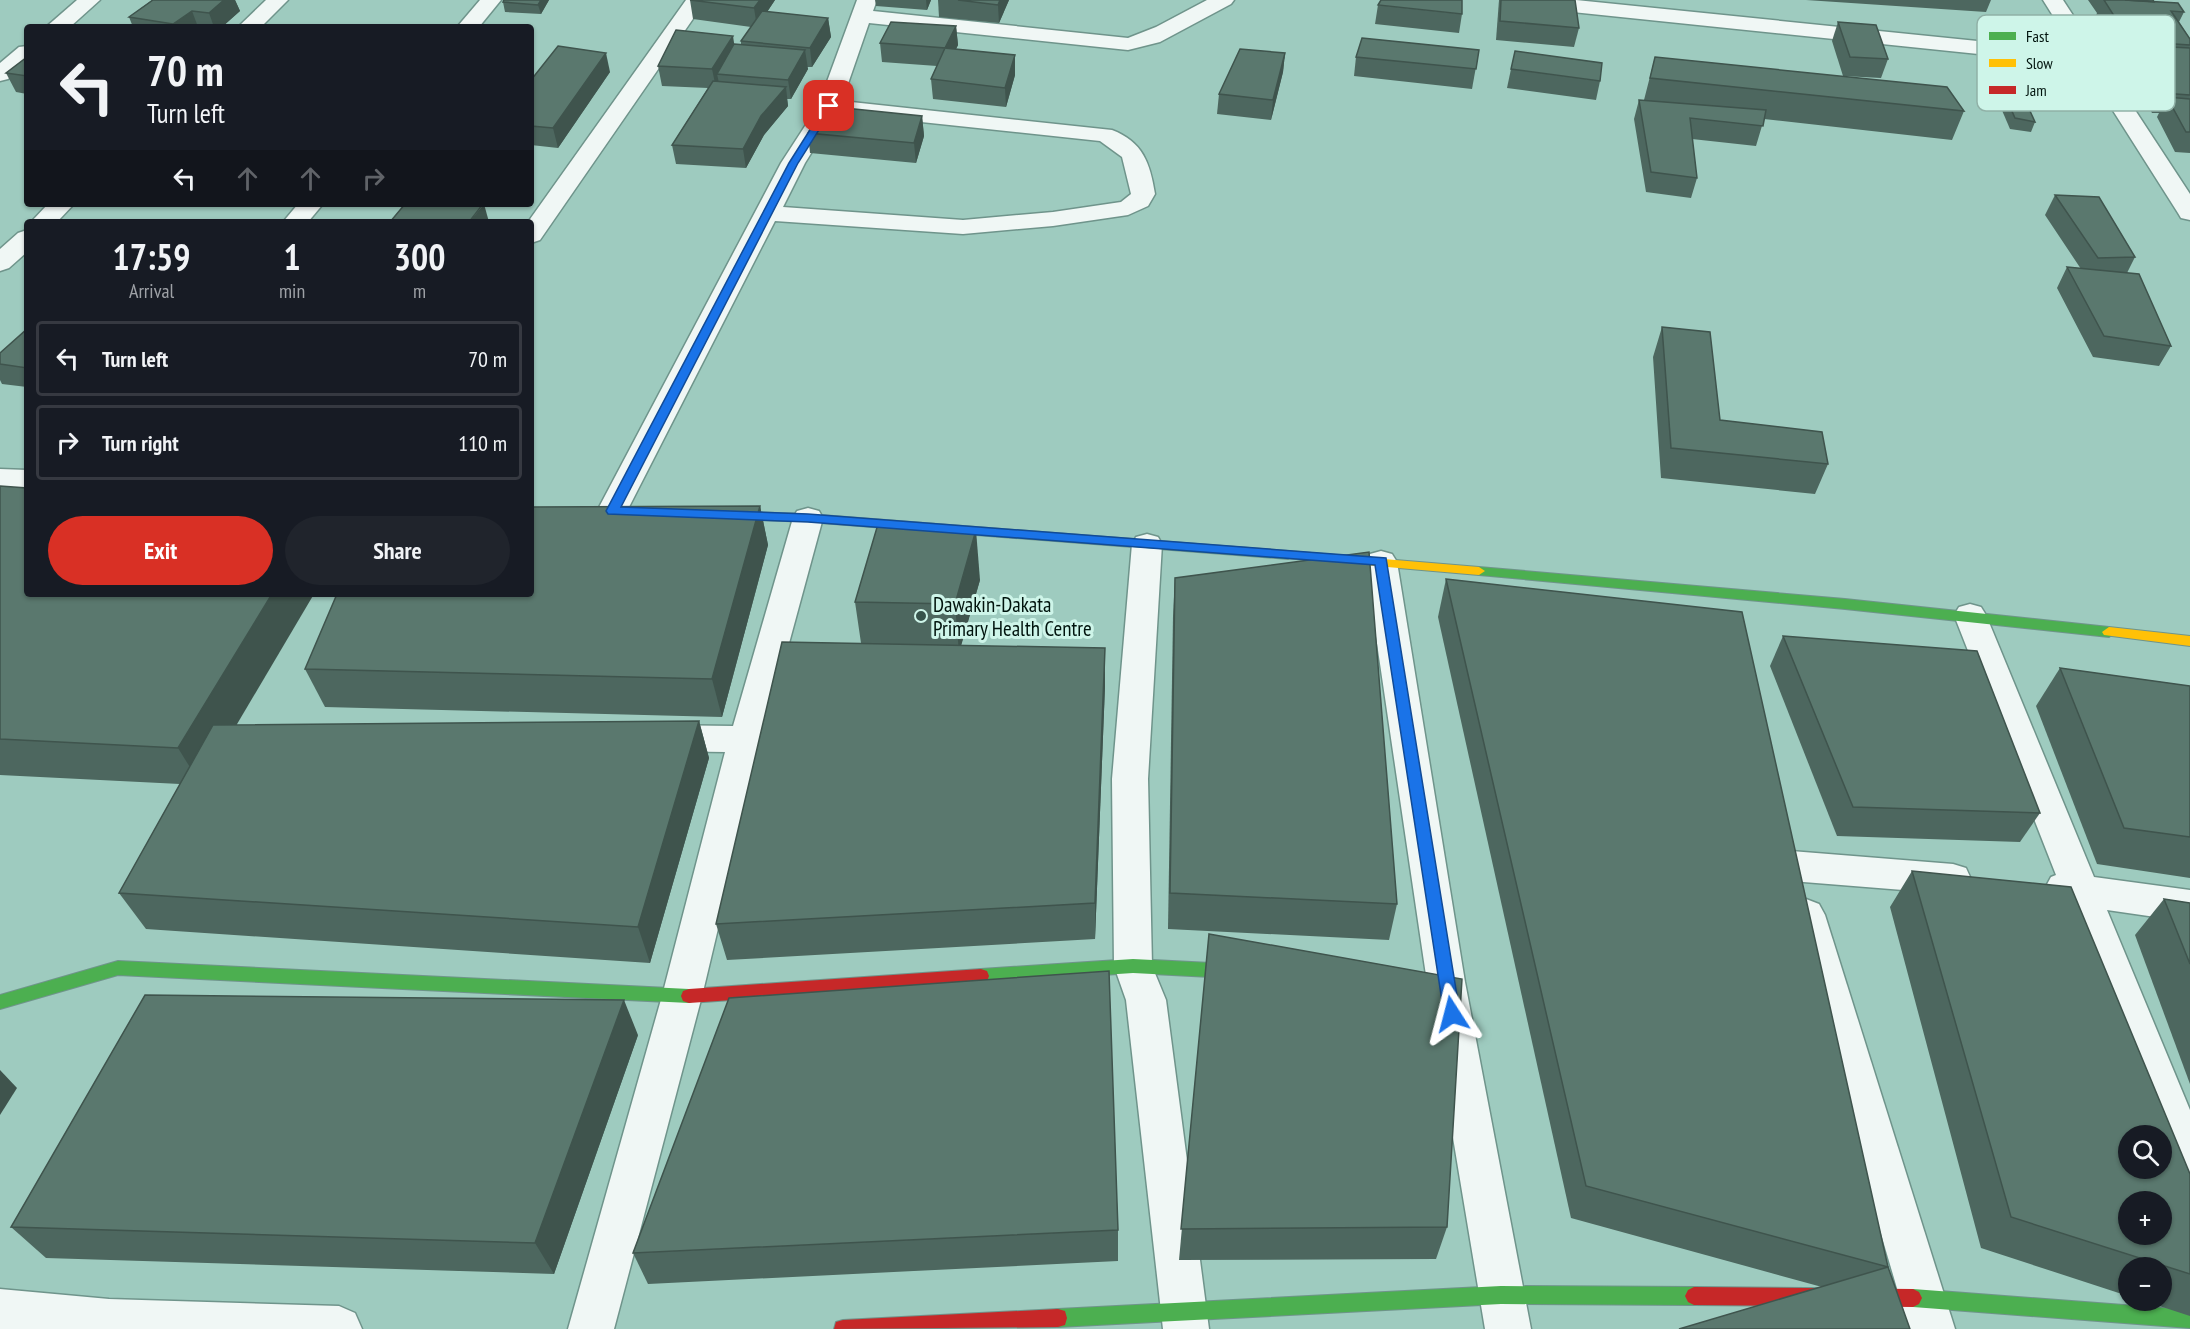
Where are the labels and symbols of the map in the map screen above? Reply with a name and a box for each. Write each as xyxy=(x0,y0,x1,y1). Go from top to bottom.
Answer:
legend xyxy=(1977,15,2175,111)
text: Fast xyxy=(2026,26,2049,46)
text: Slow xyxy=(2026,53,2053,73)
pin xyxy=(803,80,854,131)
text: Jam xyxy=(2025,80,2047,100)
place label: Dawakin-Dakata Primary Health Centre xyxy=(933,591,1092,642)
marker: Dawakin-Dakata Primary Health Centre xyxy=(914,609,928,623)
position arrow xyxy=(1420,982,1484,1046)

